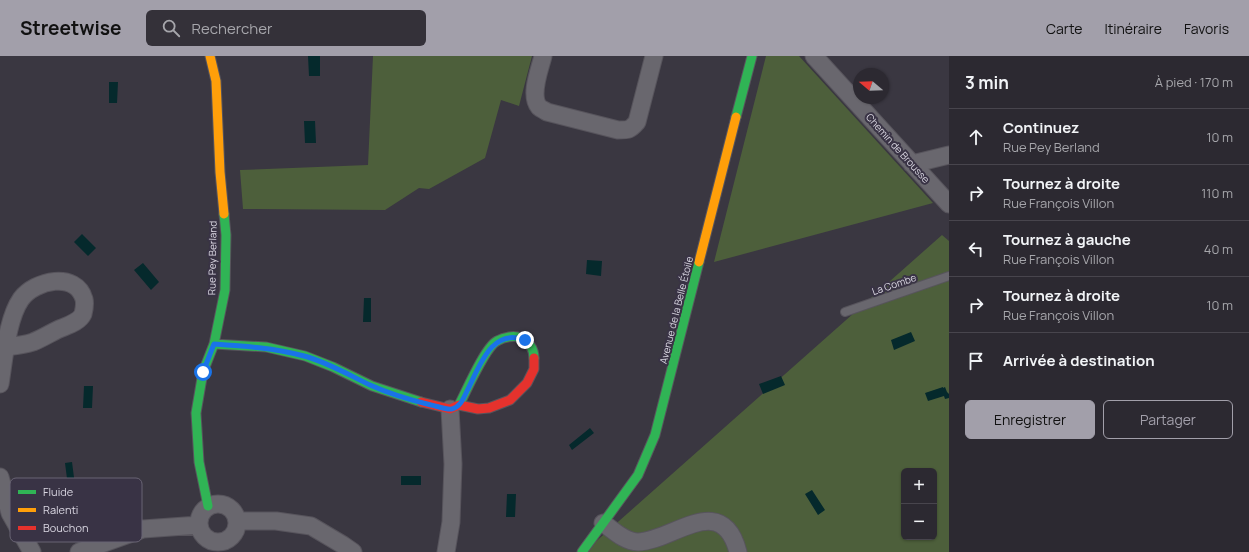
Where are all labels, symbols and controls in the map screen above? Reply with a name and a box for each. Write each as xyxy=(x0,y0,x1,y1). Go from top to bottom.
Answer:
search box xyxy=(146,10,426,46)
text: Streetwise xyxy=(20,15,122,41)
icon: search xyxy=(160,17,182,39)
text: Rechercher xyxy=(192,18,272,39)
text: Carte xyxy=(1046,19,1082,38)
text: Itinéraire xyxy=(1104,19,1162,38)
text: Favoris xyxy=(1184,19,1229,38)
north arrow xyxy=(853,68,889,104)
text: 3 min xyxy=(965,71,1009,94)
text: À pied · 170 m xyxy=(1155,73,1233,91)
street label: Chemin de Brousse xyxy=(863,110,933,186)
text: Continuez xyxy=(1003,117,1079,138)
icon: ahead xyxy=(965,126,987,148)
text: 10 m xyxy=(1206,128,1233,146)
text: Rue Pey Berland xyxy=(1003,138,1100,156)
text: Tournez à droite xyxy=(1003,173,1120,194)
icon: right xyxy=(965,182,987,204)
text: 110 m xyxy=(1201,184,1233,202)
text: Rue François Villon xyxy=(1003,194,1114,212)
street label: Rue Pey Berland xyxy=(204,221,220,295)
text: Tournez à gauche xyxy=(1003,229,1131,250)
icon: left xyxy=(965,238,987,260)
text: 40 m xyxy=(1204,240,1233,258)
text: Rue François Villon xyxy=(1003,250,1114,268)
street label: Avenue de la Belle Étoile xyxy=(656,255,696,365)
street label: La Combe xyxy=(870,270,918,298)
text: Tournez à droite xyxy=(1003,285,1120,306)
icon: right xyxy=(965,294,987,316)
text: 10 m xyxy=(1206,296,1233,314)
text: Rue François Villon xyxy=(1003,306,1114,324)
route end xyxy=(516,331,534,349)
icon: arrive xyxy=(965,350,987,372)
text: Arrivée à destination xyxy=(1003,350,1155,371)
route start xyxy=(194,363,212,381)
button: Enregistrer xyxy=(965,400,1095,439)
button: Partager xyxy=(1103,400,1233,439)
map controls xyxy=(901,468,937,540)
button: + xyxy=(901,468,937,504)
legend xyxy=(10,478,142,542)
text: Fluide xyxy=(43,484,74,499)
text: Ralenti xyxy=(43,502,78,517)
button: − xyxy=(901,504,937,540)
text: Bouchon xyxy=(43,520,88,535)

